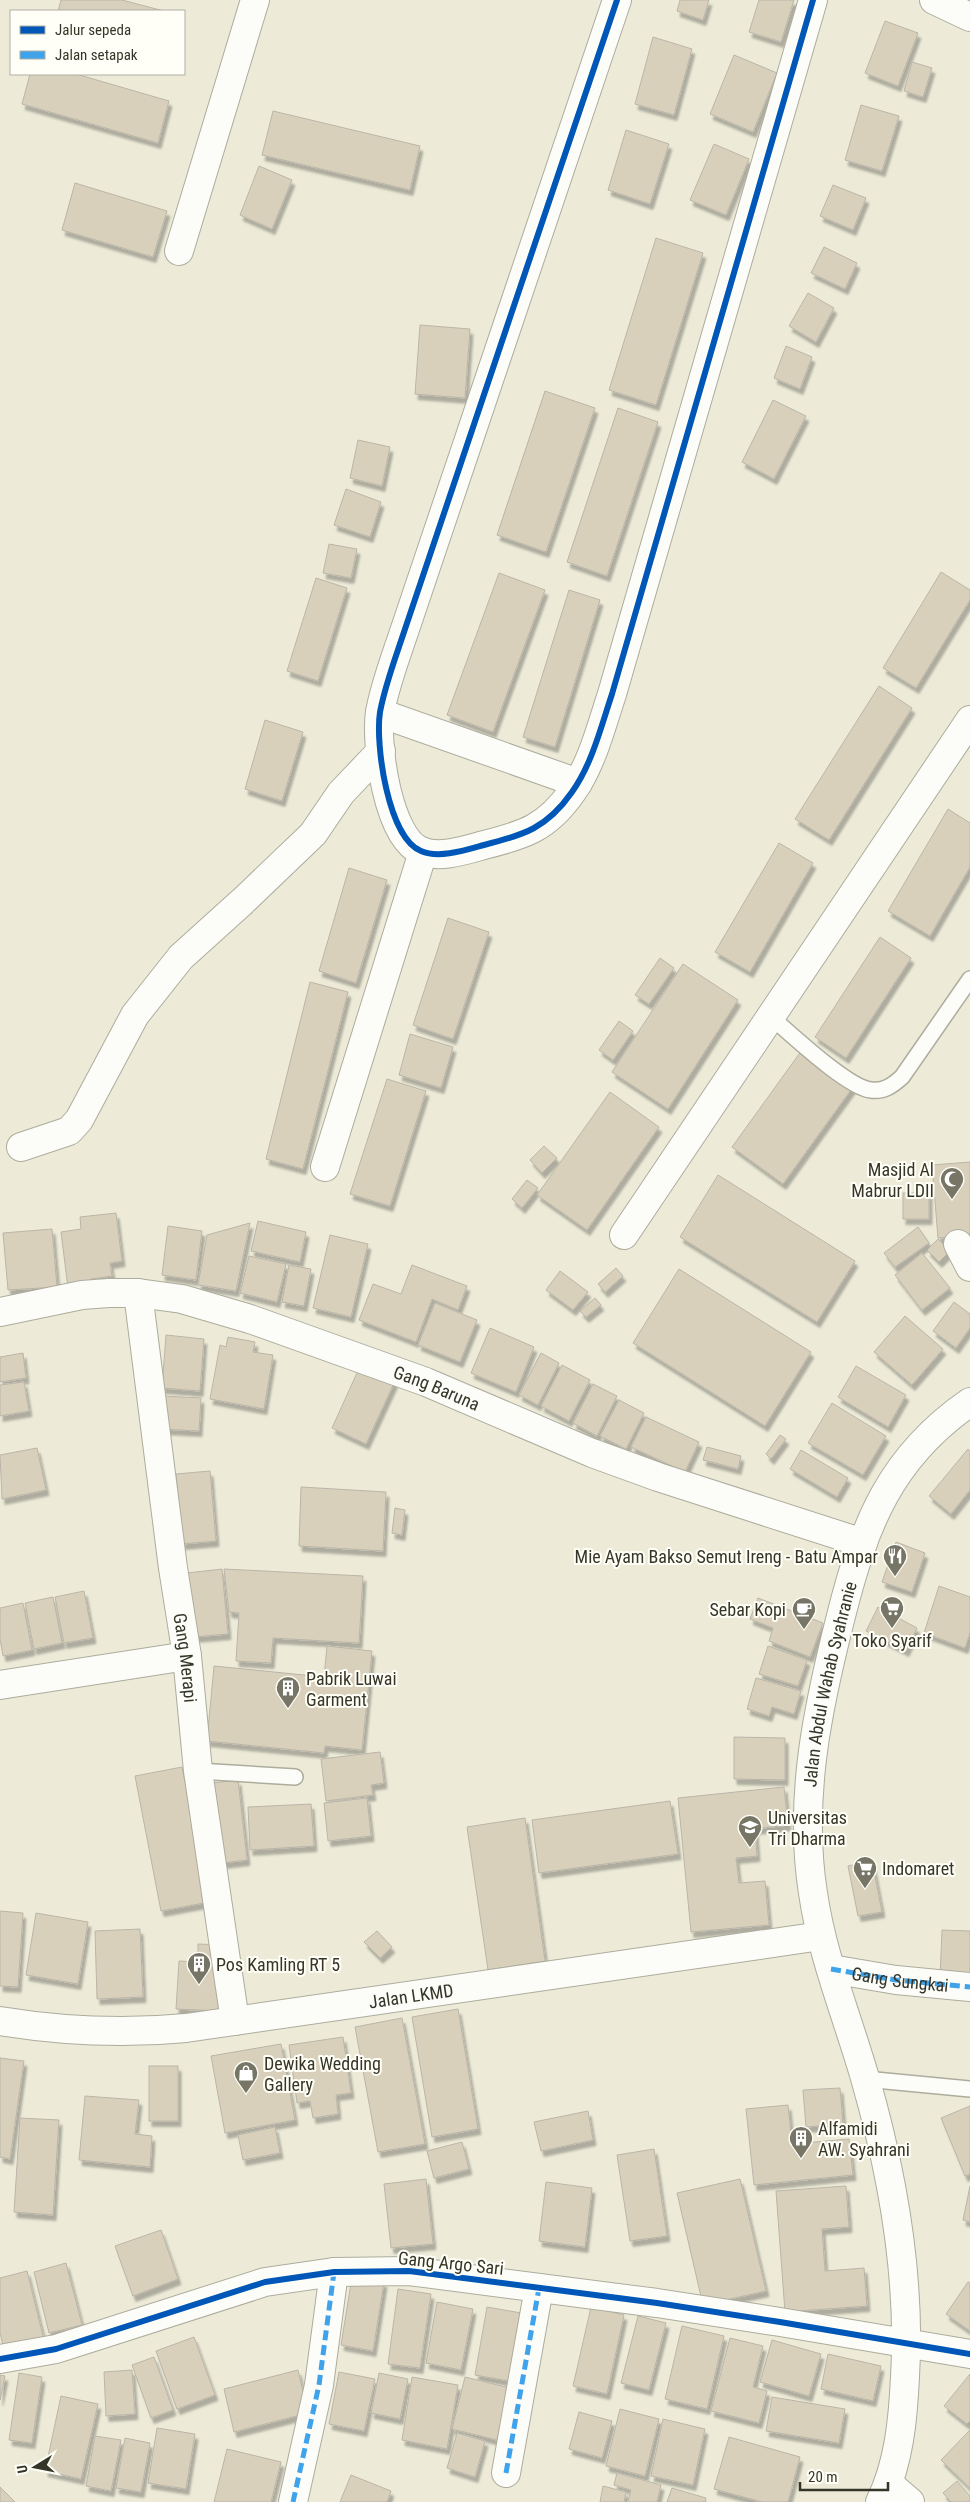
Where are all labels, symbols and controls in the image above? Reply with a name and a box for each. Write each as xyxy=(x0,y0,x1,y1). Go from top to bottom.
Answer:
legend xyxy=(10,10,185,75)
text: Jalur sepeda xyxy=(55,21,131,39)
text: Jalan setapak xyxy=(55,46,138,64)
place label: Masjid Al Mabrur LDII xyxy=(851,1159,934,1201)
mosque icon: Masjid Al Mabrur LDII xyxy=(939,1166,965,1200)
street label: Gang Baruna xyxy=(391,1361,483,1414)
restaurant icon: Mie Ayam Bakso Semut Ireng - Batu Ampar xyxy=(882,1543,908,1577)
place label: Mie Ayam Bakso Semut Ireng - Batu Ampar xyxy=(575,1546,879,1567)
street label: Jalan Abdul Wahab Syahranie xyxy=(799,1579,860,1788)
supermarket icon: Toko Syarif xyxy=(879,1595,905,1629)
cafe icon: Sebar Kopi xyxy=(791,1596,817,1630)
place label: Sebar Kopi xyxy=(709,1599,786,1620)
street label: Gang Merapi xyxy=(170,1612,202,1703)
place label: Toko Syarif xyxy=(852,1630,932,1651)
place label: Pabrik Luwai Garment xyxy=(306,1668,397,1710)
building icon: Pabrik Luwai Garment xyxy=(275,1675,301,1709)
place label: Universitas Tri Dharma xyxy=(768,1807,847,1849)
school or university icon: Universitas Tri Dharma xyxy=(737,1814,763,1848)
supermarket icon: Indomaret xyxy=(852,1855,878,1889)
place label: Indomaret xyxy=(882,1858,954,1879)
building icon: Pos Kamling RT 5 xyxy=(186,1951,212,1985)
place label: Pos Kamling RT 5 xyxy=(216,1954,340,1975)
street label: Gang Sungkai xyxy=(850,1962,950,1995)
street label: Jalan LKMD xyxy=(367,1979,455,2012)
place label: Dewika Wedding Gallery xyxy=(264,2053,381,2095)
shop icon: Dewika Wedding Gallery xyxy=(233,2060,259,2094)
place label: Alfamidi AW. Syahrani xyxy=(818,2118,910,2160)
building icon: Alfamidi AW. Syahrani xyxy=(788,2125,814,2159)
street label: Gang Argo Sari xyxy=(397,2247,505,2279)
north arrow xyxy=(10,2442,60,2492)
scale bar xyxy=(800,2460,888,2492)
text: U xyxy=(14,2464,31,2475)
text: 20 m xyxy=(808,2468,838,2486)

